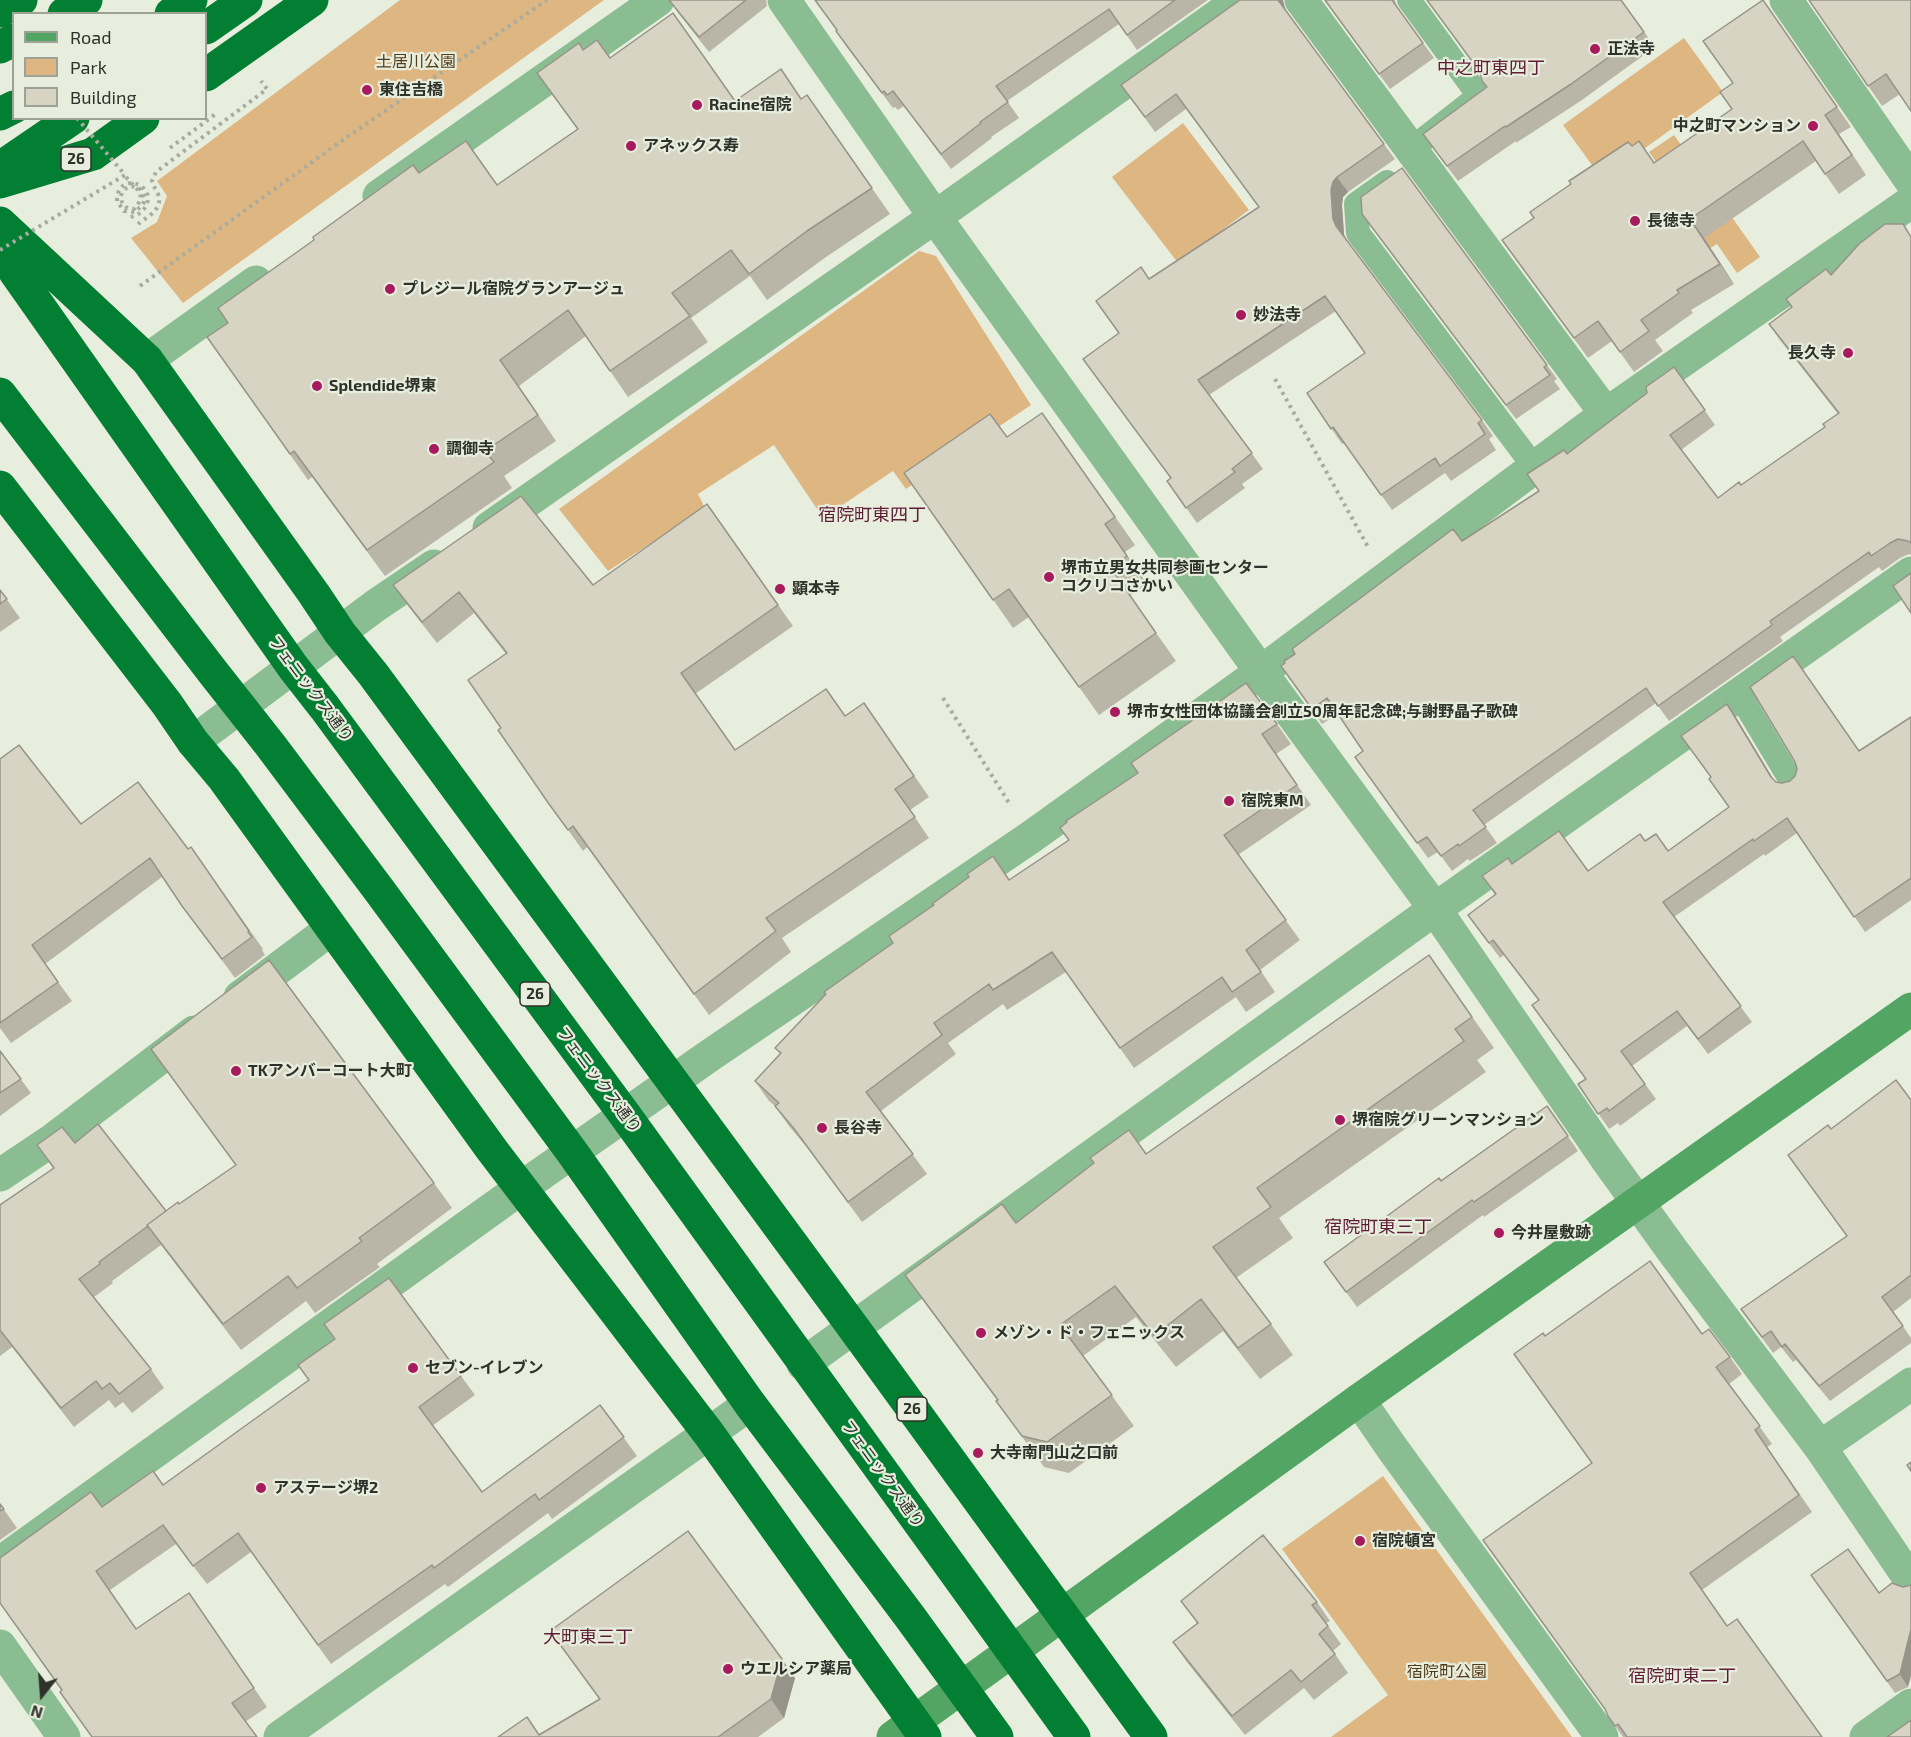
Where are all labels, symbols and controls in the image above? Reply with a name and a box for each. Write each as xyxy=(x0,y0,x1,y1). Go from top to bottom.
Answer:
legend xyxy=(12,12,207,120)
text: Road xyxy=(70,26,111,48)
place label: 正法寺 xyxy=(1607,39,1655,59)
marker: 正法寺 xyxy=(1588,42,1602,56)
park label: 土居川公園 xyxy=(376,52,456,72)
text: Park xyxy=(70,56,107,78)
district label: 中之町東四丁 xyxy=(1437,57,1545,79)
place label: 東住吉橋 xyxy=(379,80,443,100)
marker: 東住吉橋 xyxy=(360,83,374,97)
text: Building xyxy=(70,86,137,108)
place label: Racine宿院 xyxy=(709,95,792,115)
marker: Racine宿院 xyxy=(690,98,704,112)
place label: 中之町マンション xyxy=(1673,116,1801,136)
marker: 中之町マンション xyxy=(1806,119,1820,133)
place label: アネックス寿 xyxy=(643,136,739,156)
marker: アネックス寿 xyxy=(624,139,638,153)
road number: 26 xyxy=(61,147,91,171)
place label: 長徳寺 xyxy=(1647,211,1695,231)
marker: 長徳寺 xyxy=(1628,214,1642,228)
place label: プレジール宿院グランアージュ xyxy=(402,279,625,299)
marker: プレジール宿院グランアージュ xyxy=(383,282,397,296)
place label: 妙法寺 xyxy=(1253,305,1301,325)
marker: 妙法寺 xyxy=(1234,308,1248,322)
place label: 長久寺 xyxy=(1788,343,1836,363)
marker: 長久寺 xyxy=(1841,346,1855,360)
place label: Splendide堺東 xyxy=(329,376,436,396)
marker: Splendide堺東 xyxy=(310,379,324,393)
place label: 調御寺 xyxy=(446,439,494,459)
marker: 調御寺 xyxy=(427,442,441,456)
district label: 宿院町東四丁 xyxy=(818,504,926,526)
place label: 堺市立男女共同参画センター コクリコさかい xyxy=(1061,558,1269,596)
marker: 堺市立男女共同参画センター コクリコさかい xyxy=(1042,570,1056,584)
place label: 顕本寺 xyxy=(792,579,840,599)
marker: 顕本寺 xyxy=(773,582,787,596)
street label: フェニックス通り xyxy=(265,632,357,746)
place label: 堺市女性団体協議会創立50周年記念碑;与謝野晶子歌碑 xyxy=(1127,702,1518,722)
marker: 堺市女性団体協議会創立50周年記念碑;与謝野晶子歌碑 xyxy=(1108,705,1122,719)
place label: 宿院東M xyxy=(1241,791,1304,811)
marker: 宿院東M xyxy=(1222,794,1236,808)
road number: 26 xyxy=(520,982,550,1006)
street label: フェニックス通り xyxy=(553,1023,645,1137)
place label: TKアンバーコート大町 xyxy=(248,1061,412,1081)
marker: TKアンバーコート大町 xyxy=(229,1064,243,1078)
place label: 堺宿院グリーンマンション xyxy=(1352,1110,1544,1130)
marker: 堺宿院グリーンマンション xyxy=(1333,1113,1347,1127)
place label: 長谷寺 xyxy=(834,1118,882,1138)
marker: 長谷寺 xyxy=(815,1121,829,1135)
district label: 宿院町東三丁 xyxy=(1324,1216,1432,1238)
place label: 今井屋敷跡 xyxy=(1511,1223,1591,1243)
marker: 今井屋敷跡 xyxy=(1492,1226,1506,1240)
place label: メゾン・ド・フェニックス xyxy=(993,1323,1185,1343)
marker: メゾン・ド・フェニックス xyxy=(974,1326,988,1340)
place label: セブン-イレブン xyxy=(425,1358,544,1378)
marker: セブン-イレブン xyxy=(406,1361,420,1375)
road number: 26 xyxy=(897,1397,927,1421)
street label: フェニックス通り xyxy=(838,1417,928,1531)
place label: 大寺南門山之口前 xyxy=(990,1443,1118,1463)
marker: 大寺南門山之口前 xyxy=(971,1446,985,1460)
place label: アステージ堺2 xyxy=(273,1478,378,1498)
marker: アステージ堺2 xyxy=(254,1481,268,1495)
place label: 宿院頓宮 xyxy=(1372,1531,1436,1551)
marker: 宿院頓宮 xyxy=(1353,1534,1367,1548)
district label: 大町東三丁 xyxy=(543,1626,633,1648)
place label: ウエルシア薬局 xyxy=(740,1659,852,1679)
marker: ウエルシア薬局 xyxy=(721,1662,735,1676)
park label: 宿院町公園 xyxy=(1407,1662,1487,1682)
north arrow xyxy=(12,1665,72,1725)
district label: 宿院町東二丁 xyxy=(1628,1665,1736,1687)
text: N xyxy=(28,1702,45,1723)

